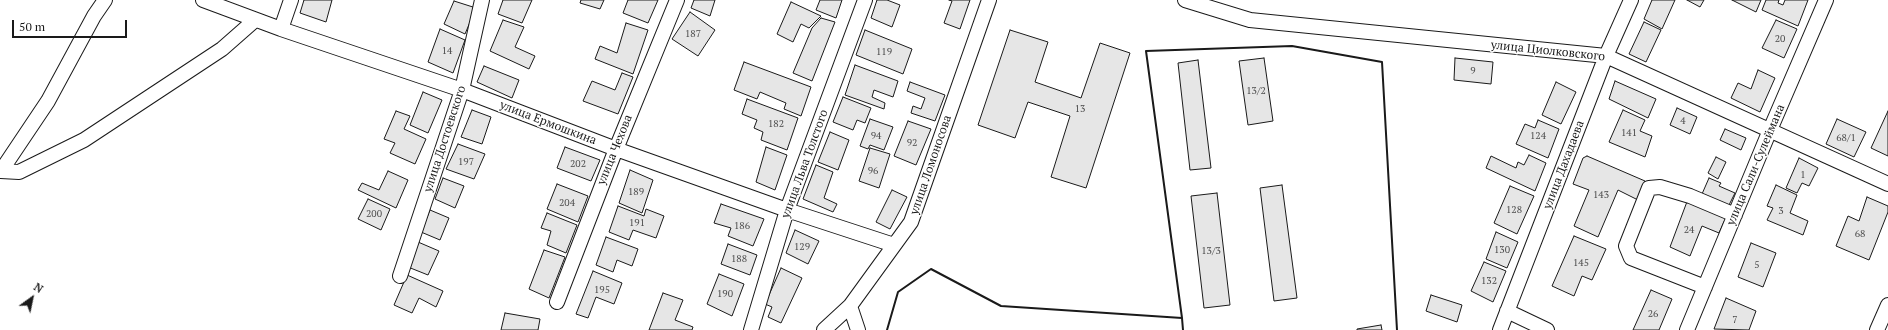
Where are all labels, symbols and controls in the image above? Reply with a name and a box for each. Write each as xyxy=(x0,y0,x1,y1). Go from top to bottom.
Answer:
scale bar xyxy=(14,12,129,38)
text: 50 m xyxy=(19,19,45,34)
house number: 187 xyxy=(685,28,701,40)
house number: 20 xyxy=(1775,33,1785,45)
street label: улица Циолковского xyxy=(1490,38,1606,64)
house number: 14 xyxy=(442,45,452,57)
house number: 119 xyxy=(876,46,892,58)
house number: 9 xyxy=(1470,65,1476,77)
street label: улица Достоевского xyxy=(421,84,469,194)
house number: 13/2 xyxy=(1246,85,1266,97)
street label: улица Ермошкина xyxy=(498,98,598,148)
street label: улица Сали-Сулеймана xyxy=(1724,102,1788,228)
house number: 13 xyxy=(1075,103,1085,115)
street label: улица Льва Толстого xyxy=(779,108,831,220)
street label: улица Чехова xyxy=(594,113,636,187)
street label: улица Ломоносова xyxy=(907,113,955,217)
house number: 4 xyxy=(1680,115,1686,127)
house number: 182 xyxy=(768,118,784,130)
street label: улица Дахадаева xyxy=(1540,119,1588,211)
house number: 141 xyxy=(1621,127,1637,139)
house number: 94 xyxy=(871,130,881,142)
house number: 124 xyxy=(1530,130,1546,142)
house number: 68/1 xyxy=(1836,132,1856,144)
house number: 92 xyxy=(907,137,917,149)
house number: 197 xyxy=(458,156,474,168)
house number: 202 xyxy=(570,158,586,170)
house number: 96 xyxy=(868,165,878,177)
house number: 1 xyxy=(1800,169,1806,181)
house number: 189 xyxy=(628,186,644,198)
house number: 143 xyxy=(1593,189,1609,201)
house number: 204 xyxy=(559,197,575,209)
house number: 128 xyxy=(1506,204,1522,216)
house number: 3 xyxy=(1778,205,1784,217)
house number: 200 xyxy=(366,208,382,220)
house number: 191 xyxy=(629,217,645,229)
house number: 186 xyxy=(734,220,750,232)
house number: 24 xyxy=(1684,224,1694,236)
house number: 68 xyxy=(1855,228,1865,240)
house number: 129 xyxy=(794,241,810,253)
house number: 130 xyxy=(1494,244,1510,256)
house number: 13/3 xyxy=(1201,245,1221,257)
house number: 188 xyxy=(731,253,747,265)
house number: 145 xyxy=(1573,257,1589,269)
house number: 5 xyxy=(1754,259,1760,271)
house number: 132 xyxy=(1481,275,1497,287)
north arrow xyxy=(12,278,52,318)
text: N xyxy=(31,280,46,296)
house number: 195 xyxy=(594,284,610,296)
house number: 190 xyxy=(717,288,733,300)
house number: 26 xyxy=(1648,308,1658,320)
house number: 7 xyxy=(1732,314,1738,326)

